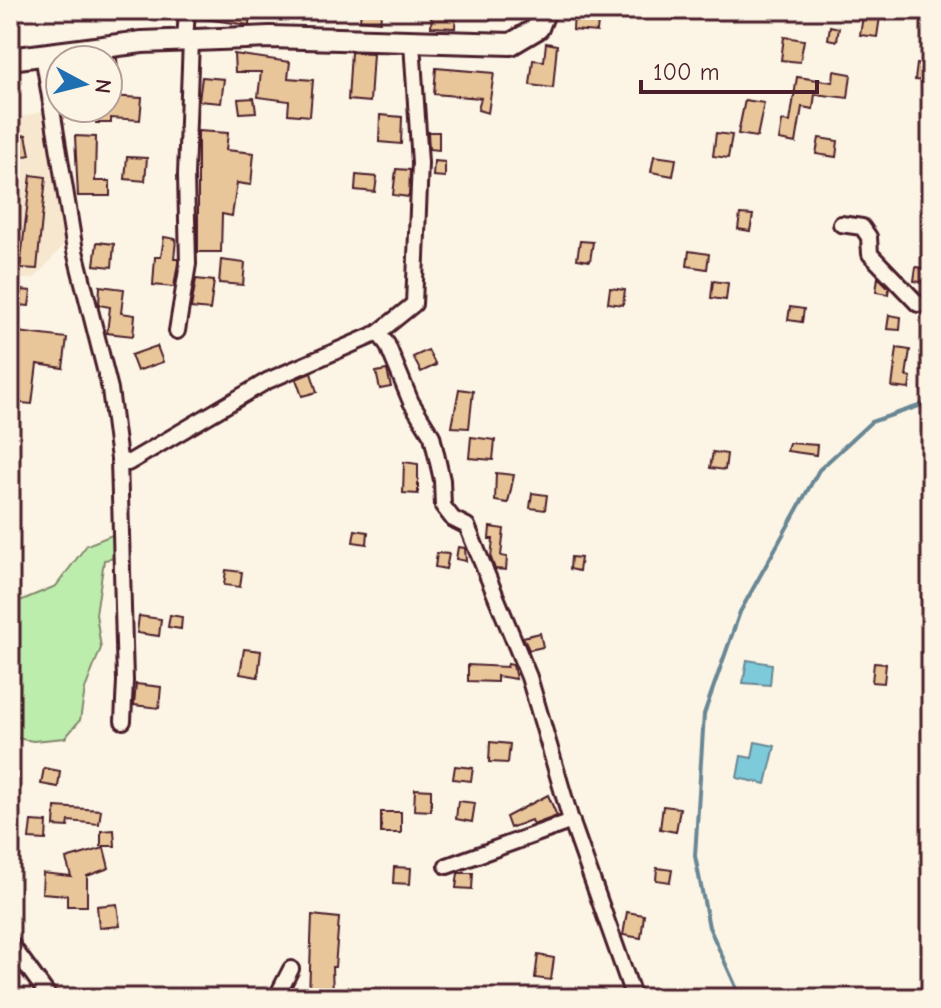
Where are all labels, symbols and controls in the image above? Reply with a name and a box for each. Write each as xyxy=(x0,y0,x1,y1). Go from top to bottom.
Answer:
north arrow xyxy=(44,44,124,124)
scale bar xyxy=(641,44,817,94)
text: 100 m xyxy=(653,58,720,86)
text: N xyxy=(89,78,117,95)

